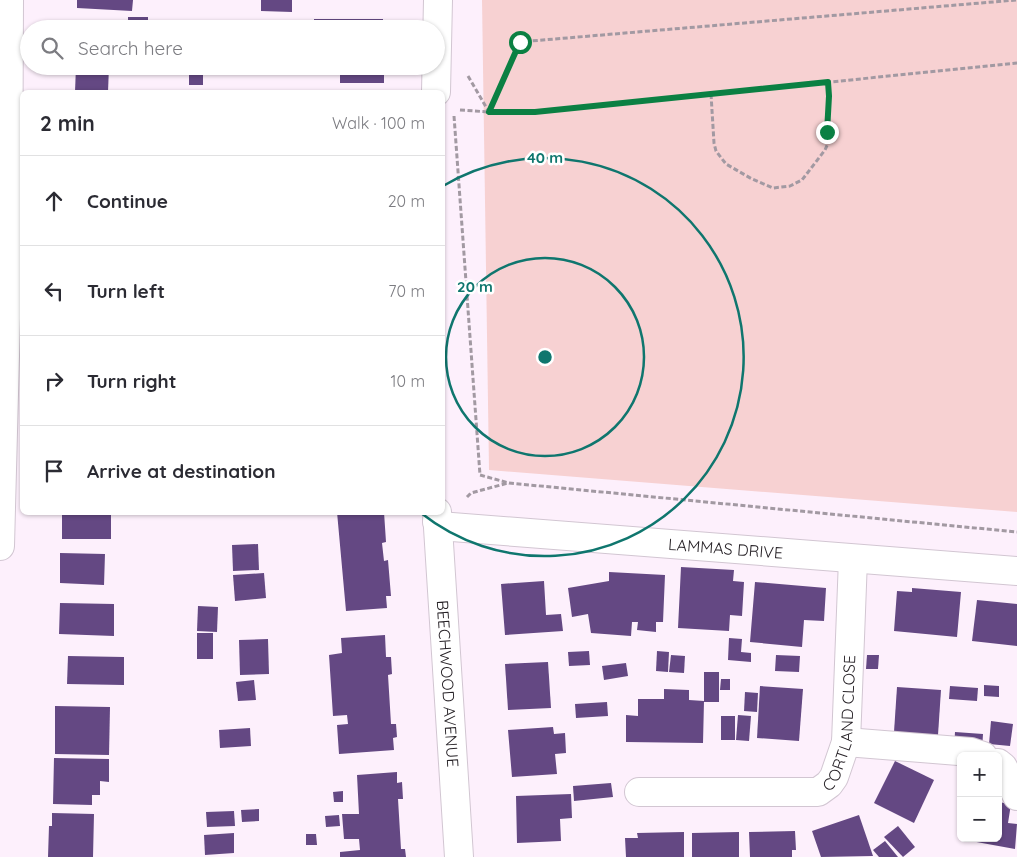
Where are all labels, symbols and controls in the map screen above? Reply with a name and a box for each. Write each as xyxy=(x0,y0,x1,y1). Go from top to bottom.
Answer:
search box xyxy=(20,20,445,75)
route start xyxy=(509,31,532,54)
icon: search xyxy=(38,34,66,62)
text: Search here xyxy=(78,36,183,60)
text: 2 min xyxy=(40,110,95,136)
text: Walk · 100 m xyxy=(332,113,425,133)
route end xyxy=(816,121,839,144)
text: 40 m xyxy=(527,148,563,167)
icon: ahead xyxy=(40,187,68,215)
text: Continue xyxy=(87,189,168,213)
text: 20 m xyxy=(388,191,425,211)
icon: left xyxy=(40,277,68,305)
text: 20 m xyxy=(457,277,493,296)
text: Turn left xyxy=(87,279,165,303)
text: 70 m xyxy=(388,281,425,301)
centre of rings xyxy=(536,348,554,366)
icon: right xyxy=(40,367,68,395)
text: Turn right xyxy=(87,369,176,393)
text: 10 m xyxy=(391,371,425,391)
icon: arrive xyxy=(40,457,68,485)
text: Arrive at destination xyxy=(87,459,276,483)
street label: LAMMAS DRIVE xyxy=(668,534,784,563)
street label: BEECHWOOD AVENUE xyxy=(433,600,463,768)
street label: CORTLAND CLOSE xyxy=(818,655,859,796)
map controls xyxy=(957,752,1002,842)
button: + xyxy=(957,752,1002,797)
button: − xyxy=(957,797,1002,842)

